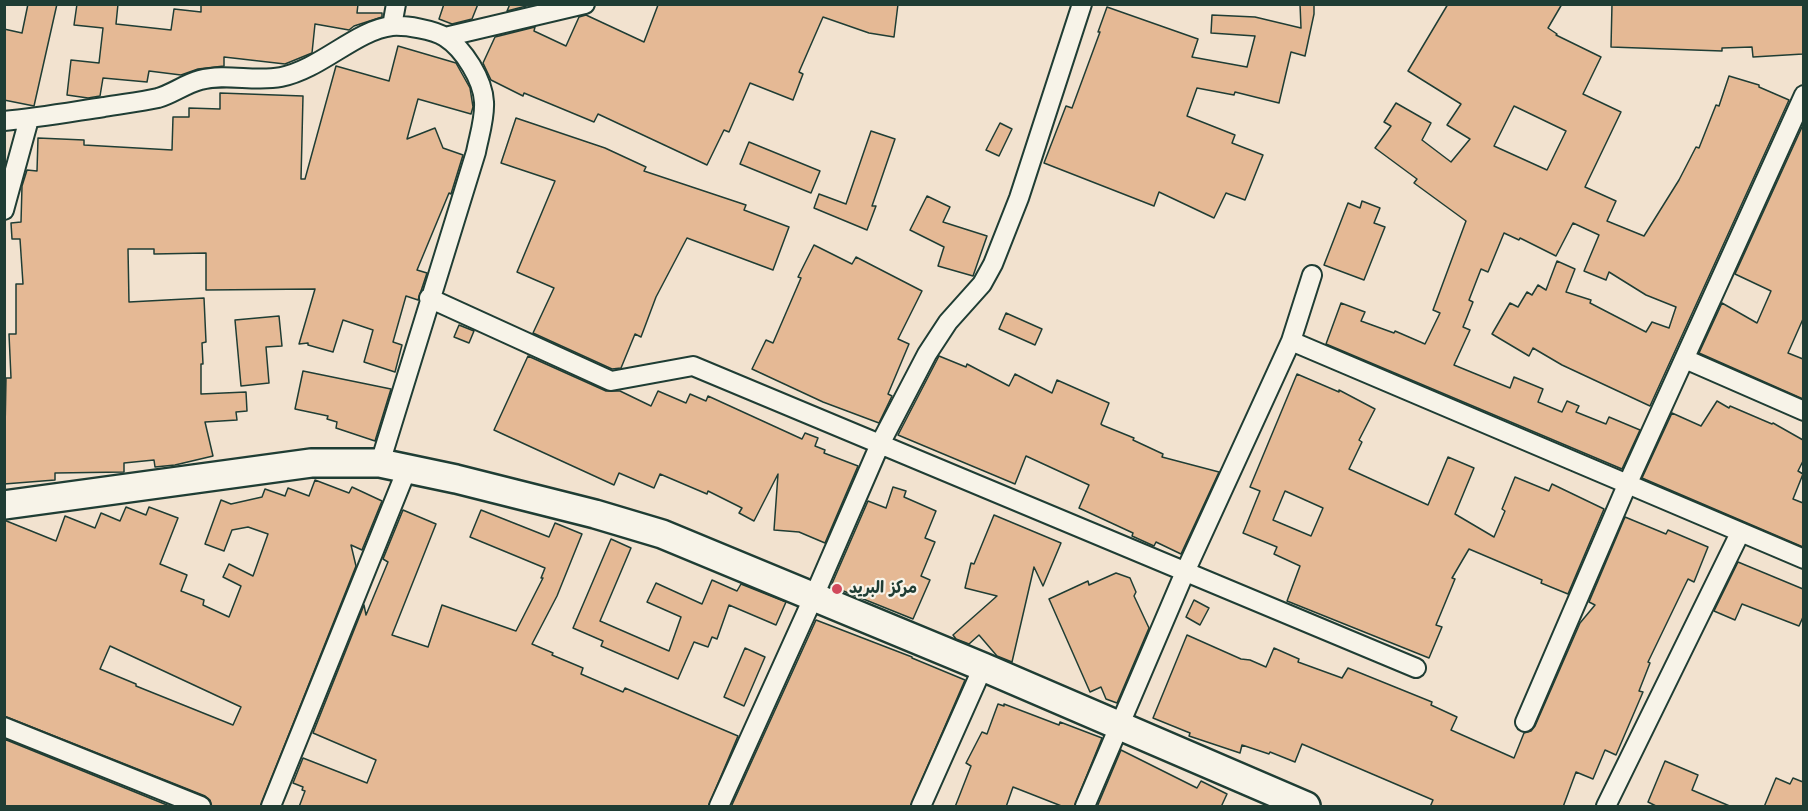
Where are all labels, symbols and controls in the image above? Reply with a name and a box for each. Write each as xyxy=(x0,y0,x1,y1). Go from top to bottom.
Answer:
place label: مركز البريد xyxy=(849,579,917,599)
marker: مركز البريد xyxy=(830,582,844,596)

